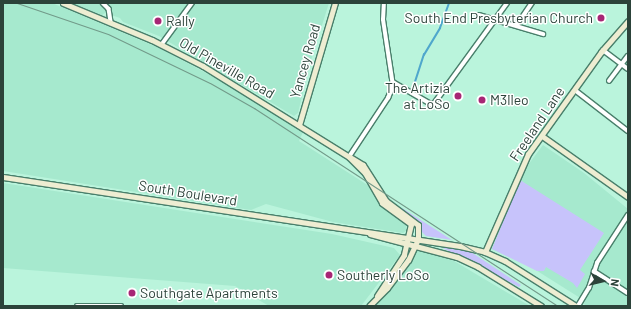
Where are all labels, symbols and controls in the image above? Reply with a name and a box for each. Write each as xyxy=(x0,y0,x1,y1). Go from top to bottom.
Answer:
place label: South End Presbyterian Church xyxy=(405,10,593,26)
place label: Rally xyxy=(166,13,195,29)
marker: South End Presbyterian Church xyxy=(596,13,606,23)
marker: Rally xyxy=(153,16,163,26)
street label: Yancey Road xyxy=(286,22,324,100)
street label: Old Pineville Road xyxy=(177,34,277,102)
place label: The Artizia at LoSo xyxy=(385,80,450,112)
street label: Freeland Lane xyxy=(506,84,568,164)
marker: The Artizia at LoSo xyxy=(453,91,463,101)
place label: M3lleo xyxy=(490,92,529,108)
marker: M3lleo xyxy=(477,95,487,105)
street label: South Boulevard xyxy=(138,177,238,209)
north arrow xyxy=(583,261,623,301)
place label: Southerly LoSo xyxy=(337,267,429,283)
marker: Southerly LoSo xyxy=(324,270,334,280)
text: N xyxy=(608,278,622,287)
place label: Southgate Apartments xyxy=(140,285,278,301)
marker: Southgate Apartments xyxy=(127,288,137,298)

